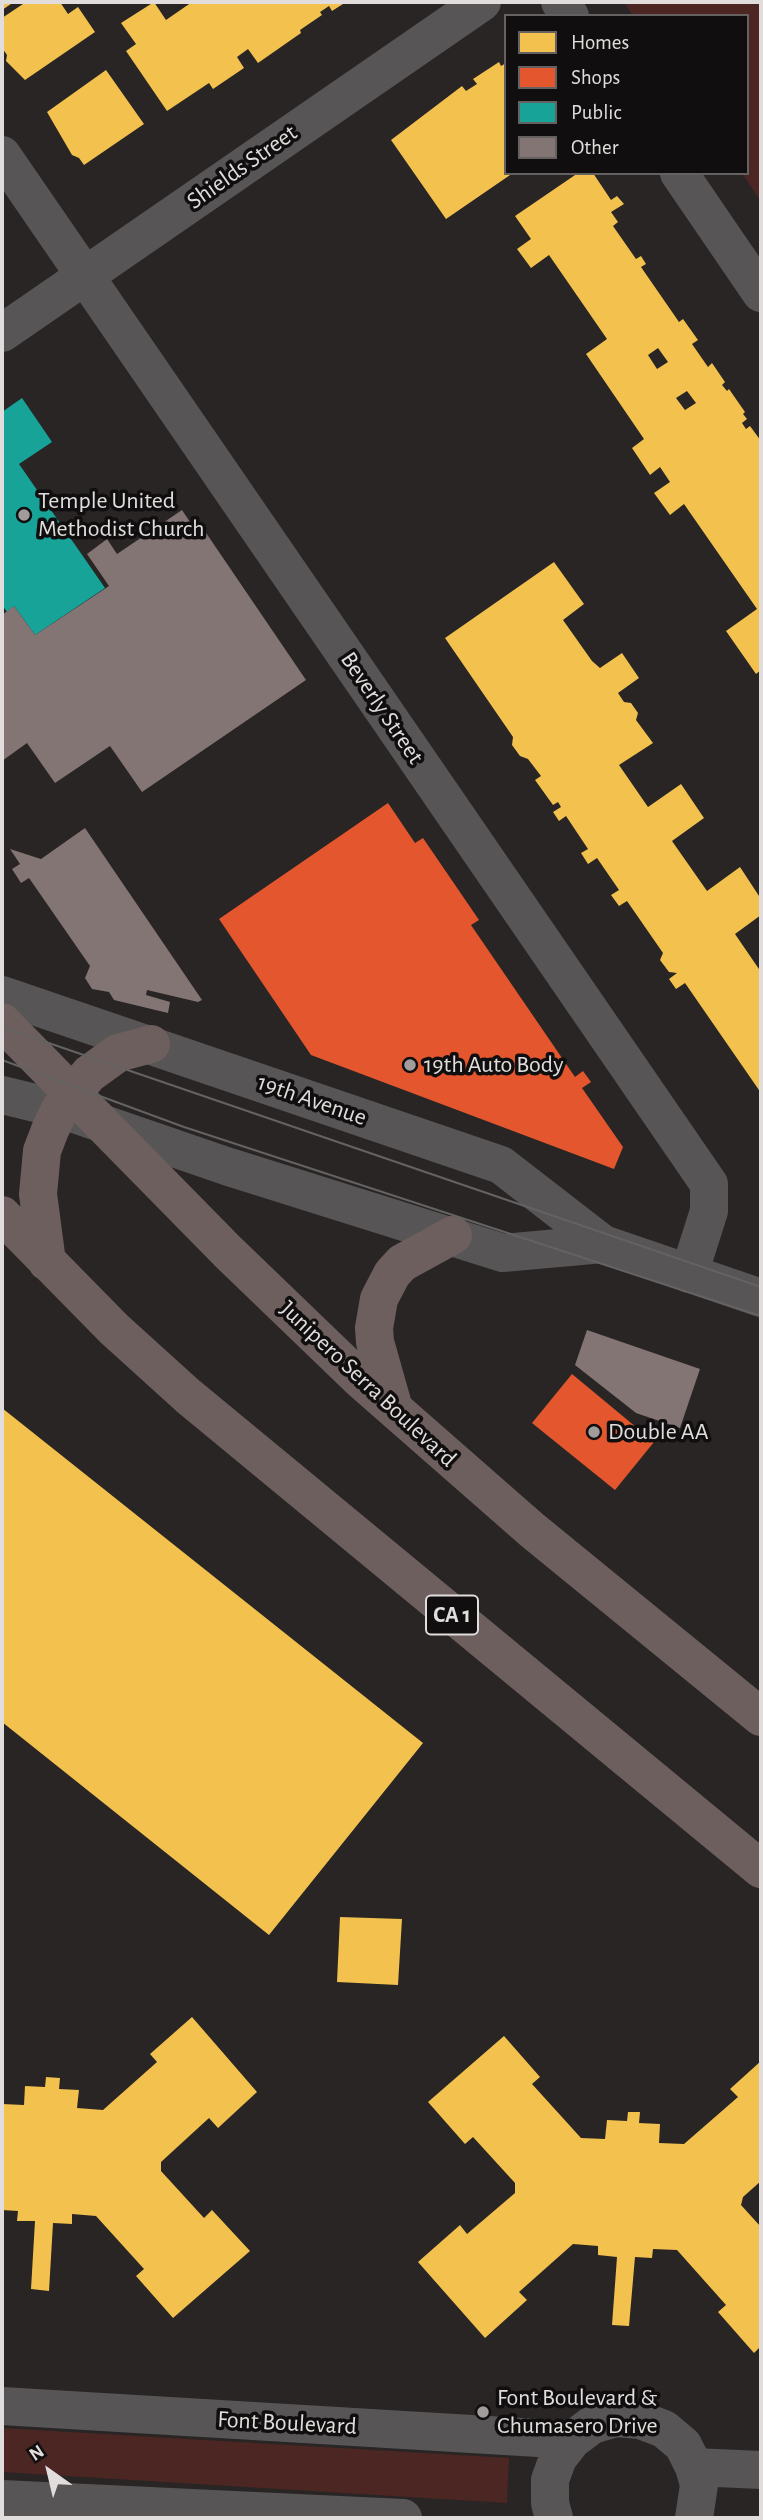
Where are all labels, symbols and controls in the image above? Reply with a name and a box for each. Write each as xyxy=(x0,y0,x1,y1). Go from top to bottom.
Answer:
legend xyxy=(504,14,749,175)
text: Homes xyxy=(571,32,629,53)
text: Shops xyxy=(571,67,620,88)
text: Public xyxy=(571,102,621,123)
street label: Shields Street xyxy=(181,118,303,216)
text: Other xyxy=(571,137,618,158)
place label: Temple United Methodist Church xyxy=(38,487,205,543)
marker: Temple United Methodist Church xyxy=(16,507,32,523)
street label: Beverly Street xyxy=(334,646,430,770)
place label: 19th Auto Body xyxy=(424,1051,563,1079)
marker: 19th Auto Body xyxy=(402,1057,418,1073)
street label: 19th Avenue xyxy=(254,1068,370,1132)
street label: Junipero Serra Boulevard xyxy=(274,1295,462,1473)
place label: Double AA xyxy=(608,1418,709,1446)
marker: Double AA xyxy=(586,1424,602,1440)
road number: CA 1 xyxy=(426,1596,478,1634)
place label: Font Boulevard & Chumasero Drive xyxy=(497,2384,658,2440)
marker: Font Boulevard & Chumasero Drive xyxy=(475,2404,491,2420)
street label: Font Boulevard xyxy=(217,2405,357,2441)
north arrow xyxy=(14,2436,84,2506)
text: N xyxy=(26,2442,48,2465)

